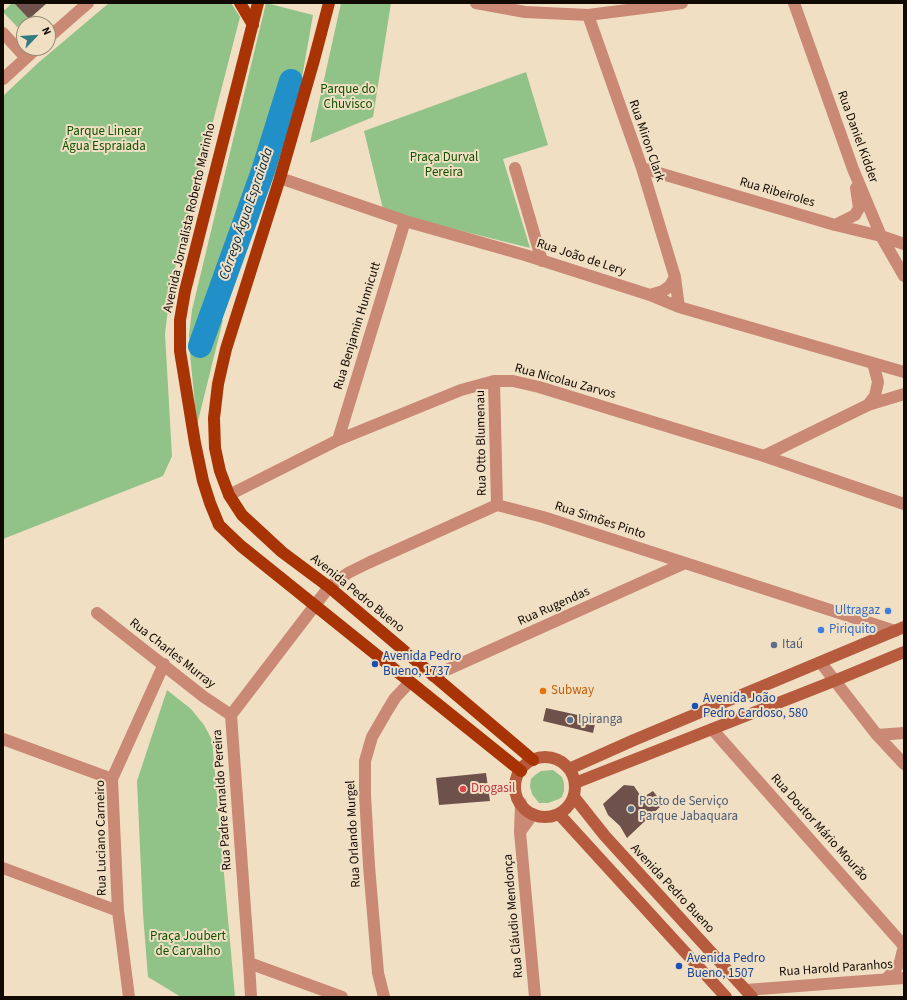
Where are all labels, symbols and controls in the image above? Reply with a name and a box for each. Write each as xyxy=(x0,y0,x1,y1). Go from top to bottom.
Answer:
north arrow xyxy=(16,16,56,56)
text: N xyxy=(38,25,55,38)
park label: Parque do Chuvisco xyxy=(320,82,376,113)
street label: Rua Daniel Kidder xyxy=(833,89,881,185)
street label: Rua Miron Clark xyxy=(625,98,667,184)
street label: Avenida Jornalista Roberto Marinho xyxy=(161,122,219,314)
park label: Parque Linear Água Espraiada xyxy=(62,124,146,155)
water label: Córrego Água Espraiada xyxy=(216,146,278,282)
park label: Praça Durval Pereira xyxy=(410,150,478,181)
street label: Rua Ribeiroles xyxy=(738,175,816,211)
street label: Rua João de Lery xyxy=(535,236,627,280)
street label: Rua Benjamin Hunnicutt xyxy=(331,260,385,392)
street label: Rua Nicolau Zarvos xyxy=(513,361,617,403)
street label: Rua Otto Blumenau xyxy=(473,390,491,496)
street label: Rua Simões Pinto xyxy=(552,499,648,543)
street label: Avenida Pedro Bueno xyxy=(307,551,407,637)
street label: Rua Rugendas xyxy=(516,584,592,630)
place label: Ultragaz xyxy=(835,603,880,619)
marker: Ultragaz xyxy=(883,606,893,616)
street label: Rua Charles Murray xyxy=(126,616,218,692)
place label: Piriquito xyxy=(829,622,876,638)
marker: Piriquito xyxy=(816,625,826,635)
place label: Itaú xyxy=(782,637,803,653)
marker: Itaú xyxy=(769,640,779,650)
place label: Avenida Pedro Bueno, 1737 xyxy=(383,649,461,680)
marker: Avenida Pedro Bueno, 1737 xyxy=(370,659,380,669)
place label: Subway xyxy=(551,683,594,699)
marker: Subway xyxy=(538,686,548,696)
place label: Avenida João Pedro Cardoso, 580 xyxy=(703,691,808,722)
marker: Avenida João Pedro Cardoso, 580 xyxy=(690,701,700,711)
place label: Ipiranga xyxy=(578,712,623,728)
marker: Ipiranga xyxy=(565,715,575,725)
street label: Rua Padre Arnaldo Pereira xyxy=(210,729,236,871)
street label: Rua Doutor Mário Mourão xyxy=(767,771,871,885)
street label: Rua Luciano Carneiro xyxy=(93,780,111,896)
street label: Rua Orlando Murgel xyxy=(343,780,365,888)
place label: Drogasil xyxy=(471,781,515,797)
marker: Drogasil xyxy=(458,784,468,794)
place label: Posto de Serviço Parque Jabaquara xyxy=(639,794,738,825)
marker: Posto de Serviço Parque Jabaquara xyxy=(626,804,636,814)
street label: Avenida Pedro Bueno xyxy=(627,841,717,937)
street label: Rua Cláudio Mendonça xyxy=(501,853,527,979)
park label: Praça Joubert de Carvalho xyxy=(150,929,226,960)
place label: Avenida Pedro Bueno, 1507 xyxy=(687,951,765,982)
street label: Rua Harold Paranhos xyxy=(779,957,893,981)
marker: Avenida Pedro Bueno, 1507 xyxy=(674,961,684,971)

